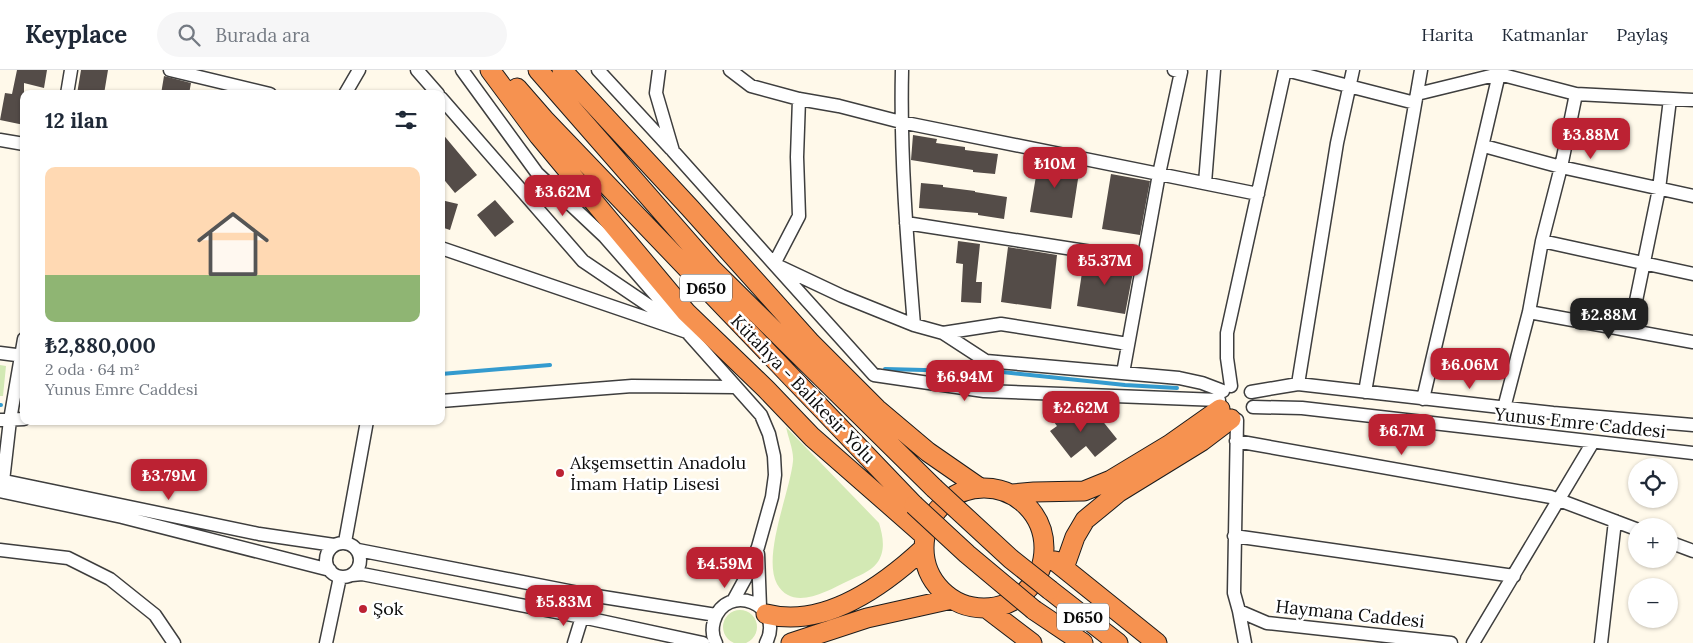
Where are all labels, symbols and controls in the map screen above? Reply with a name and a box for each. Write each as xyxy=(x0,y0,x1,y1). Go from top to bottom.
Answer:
search box xyxy=(157,12,507,57)
text: Keyplace xyxy=(25,19,127,50)
icon: search xyxy=(175,21,203,49)
text: Burada ara xyxy=(215,23,310,47)
text: Harita xyxy=(1421,23,1473,46)
text: Katmanlar xyxy=(1501,23,1588,46)
text: Paylaş xyxy=(1616,23,1668,46)
icon: filters xyxy=(392,106,420,134)
text: 12 ilan xyxy=(45,107,108,134)
pin: ₺3.88M xyxy=(1550,118,1632,160)
text: ₺3.88M xyxy=(1563,124,1619,144)
pin: ₺10M xyxy=(1025,146,1085,189)
text: ₺10M xyxy=(1034,153,1076,173)
pin: ₺3.62M xyxy=(522,174,604,217)
text: ₺3.62M xyxy=(535,181,591,201)
icon: home xyxy=(188,199,278,289)
pin: ₺5.37M xyxy=(1064,244,1146,286)
text: ₺5.37M xyxy=(1078,250,1132,270)
road number: D650 xyxy=(680,274,732,302)
pin: ₺2.88M xyxy=(1568,298,1650,340)
text: ₺2.88M xyxy=(1581,304,1637,324)
street label: Kütahya - Balıkesir Yolu xyxy=(726,309,881,468)
text: ₺2,880,000 xyxy=(45,332,156,359)
pin: ₺6.06M xyxy=(1429,348,1511,390)
text: ₺6.06M xyxy=(1441,354,1499,374)
text: 2 oda · 64 m² xyxy=(45,359,140,379)
pin: ₺6.94M xyxy=(924,360,1006,402)
text: ₺6.94M xyxy=(937,366,993,386)
text: Yunus Emre Caddesi xyxy=(45,379,198,399)
pin: ₺2.62M xyxy=(1040,390,1122,433)
text: ₺2.62M xyxy=(1053,397,1109,417)
street label: Yunus Emre Caddesi xyxy=(1492,402,1667,443)
pin: ₺6.7M xyxy=(1367,414,1437,456)
text: ₺6.7M xyxy=(1380,420,1425,440)
place label: Akşemsettin Anadolu İmam Hatip Lisesi xyxy=(569,451,747,495)
pin: ₺3.79M xyxy=(128,458,210,501)
map controls xyxy=(1628,458,1678,628)
button: locate xyxy=(1628,458,1678,508)
text: ₺3.79M xyxy=(142,465,196,485)
marker: Akşemsettin Anadolu İmam Hatip Lisesi xyxy=(554,467,566,479)
button: + xyxy=(1628,518,1678,568)
pin: ₺4.59M xyxy=(684,546,766,589)
text: ₺4.59M xyxy=(697,553,753,573)
button: − xyxy=(1628,578,1678,628)
pin: ₺5.83M xyxy=(523,584,605,627)
text: ₺5.83M xyxy=(536,591,592,611)
street label: Haymana Caddesi xyxy=(1275,594,1426,633)
place label: Şok xyxy=(373,597,404,620)
marker: Şok xyxy=(357,603,369,615)
road number: D650 xyxy=(1057,604,1109,630)

